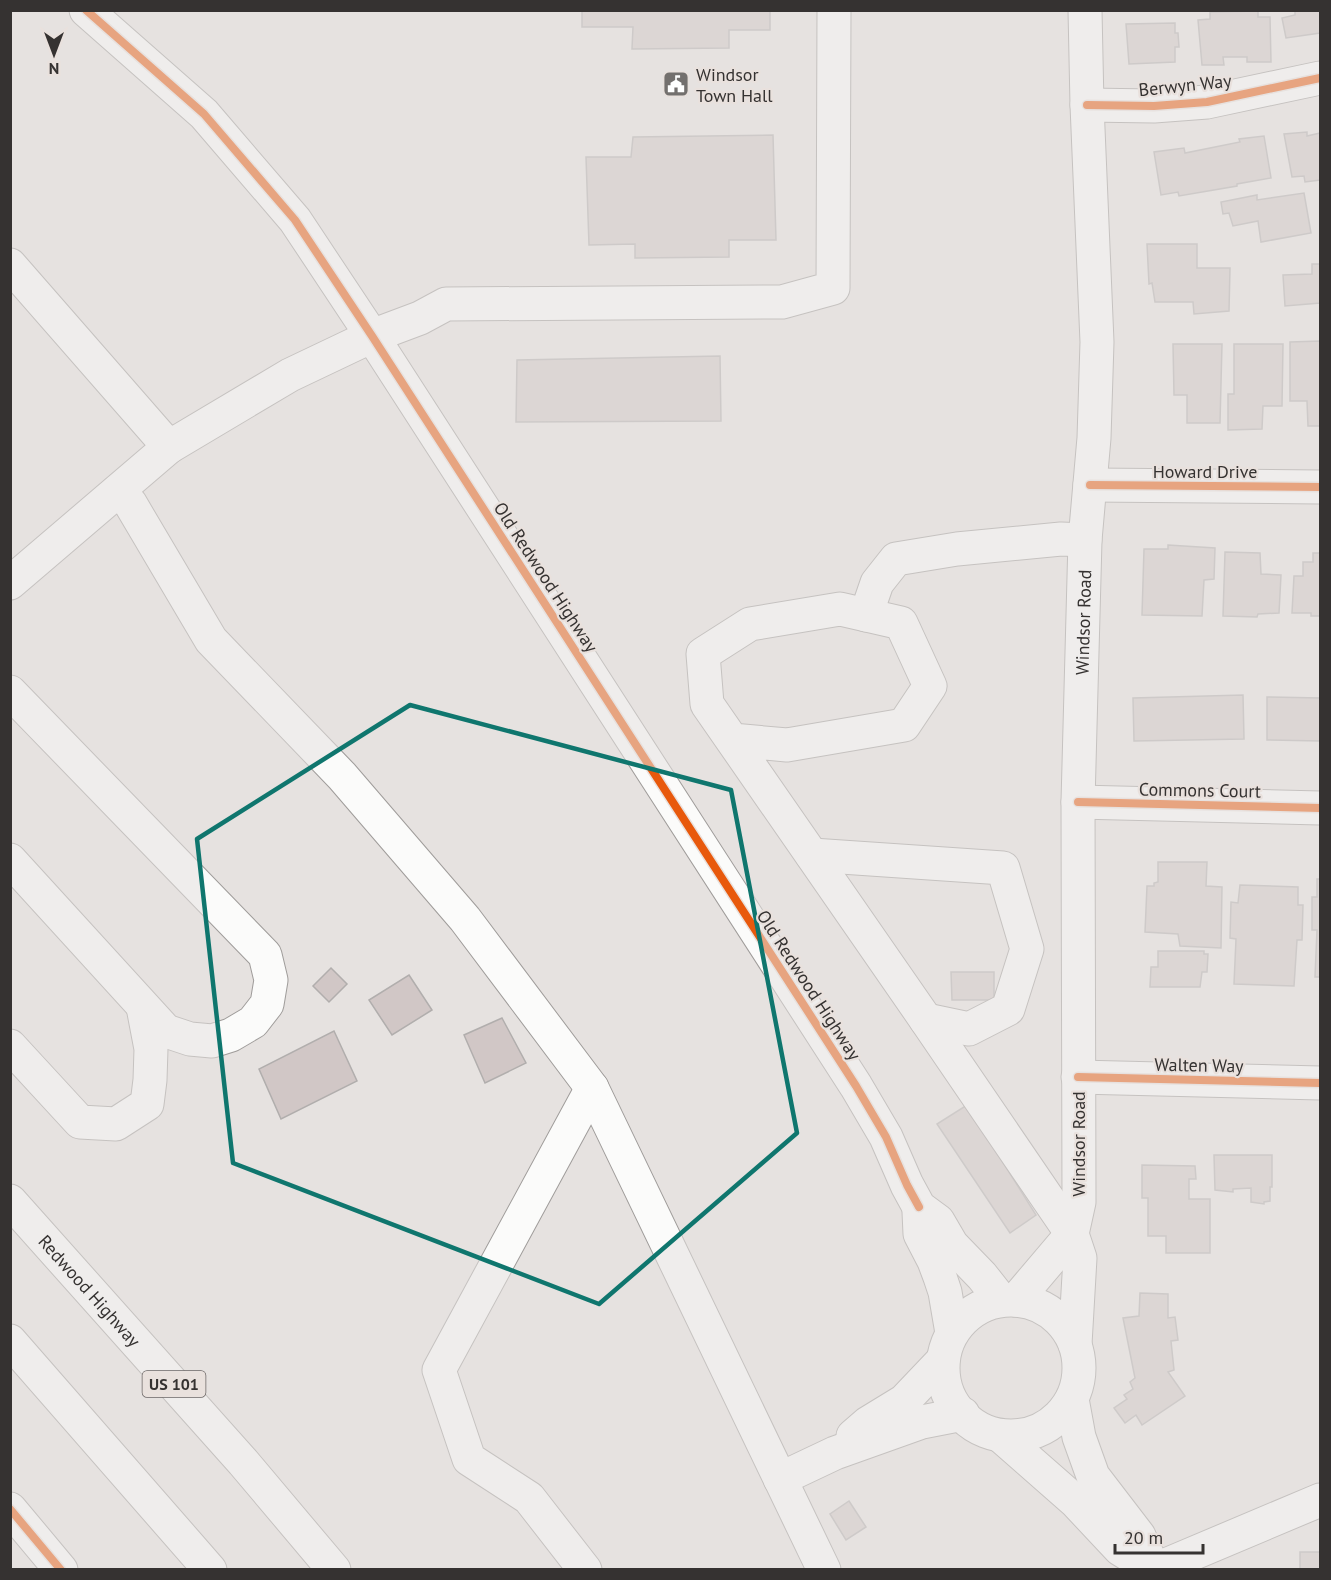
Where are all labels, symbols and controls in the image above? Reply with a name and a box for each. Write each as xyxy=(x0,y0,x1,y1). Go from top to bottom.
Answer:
north arrow xyxy=(24,24,84,84)
text: N xyxy=(49,59,59,79)
place label: Windsor Town Hall xyxy=(696,63,773,107)
public building icon: Windsor Town Hall xyxy=(661,69,691,99)
street label: Berwyn Way xyxy=(1137,69,1233,101)
street label: Howard Drive xyxy=(1153,460,1257,483)
street label: Old Redwood Highway xyxy=(489,498,604,657)
street label: Windsor Road xyxy=(1070,569,1096,675)
street label: Commons Court xyxy=(1139,777,1261,803)
street label: Old Redwood Highway xyxy=(752,906,867,1065)
street label: Walten Way xyxy=(1154,1053,1244,1077)
street label: Windsor Road xyxy=(1067,1091,1090,1197)
street label: Redwood Highway xyxy=(34,1230,146,1352)
road number: US 101 xyxy=(142,1371,206,1397)
scale bar xyxy=(1115,1517,1204,1555)
text: 20 m xyxy=(1124,1526,1163,1549)

